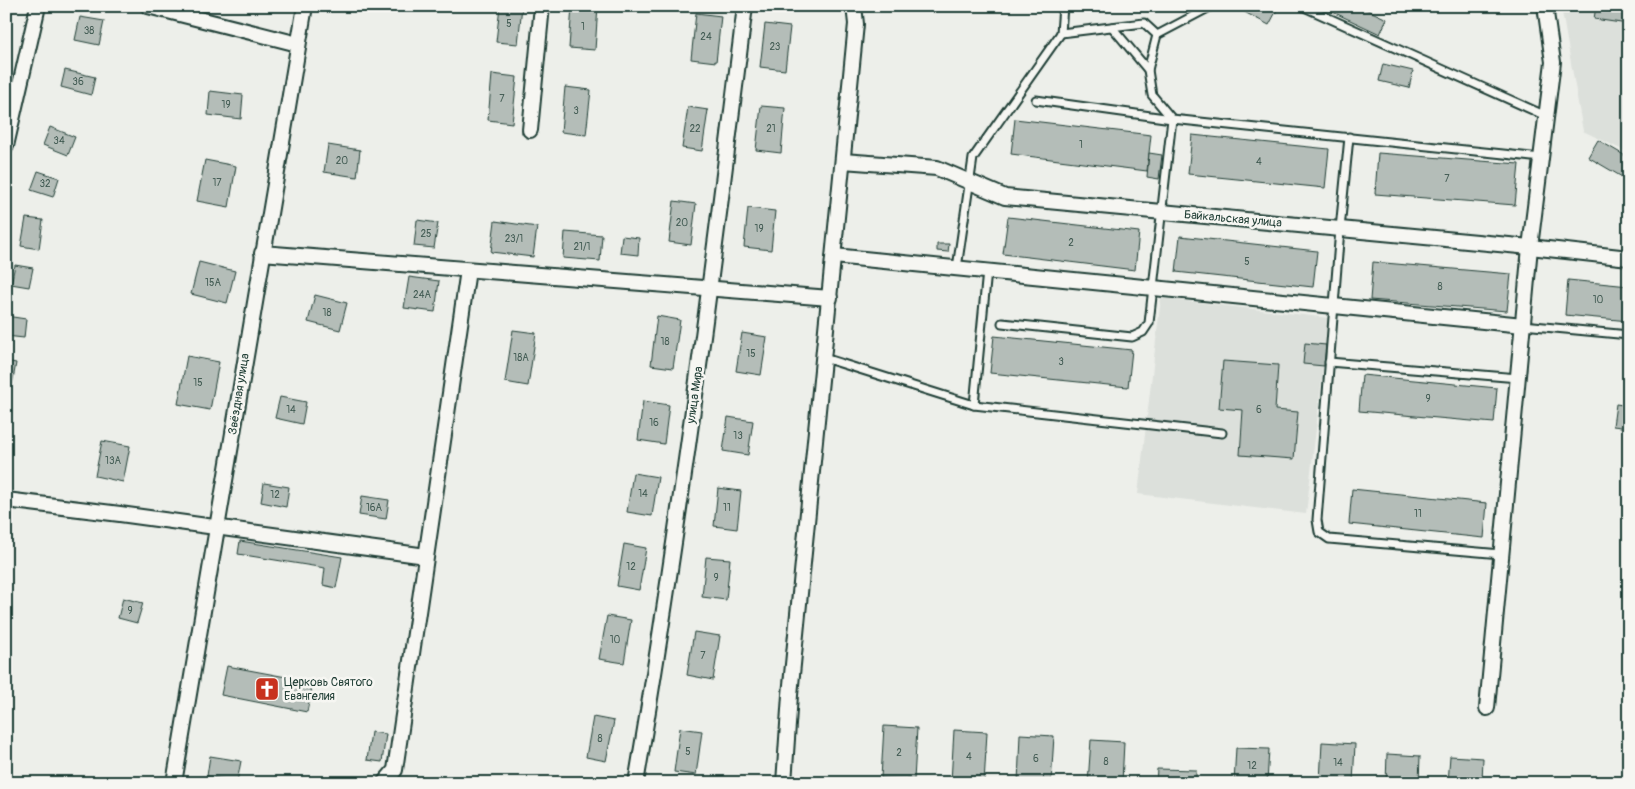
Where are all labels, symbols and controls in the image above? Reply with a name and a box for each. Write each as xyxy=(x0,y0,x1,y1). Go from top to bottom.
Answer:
house number: 5 xyxy=(506,18,512,30)
house number: 1 xyxy=(581,21,585,33)
house number: 38 xyxy=(84,25,94,37)
house number: 24 xyxy=(700,31,712,43)
house number: 23 xyxy=(770,41,781,53)
house number: 36 xyxy=(72,76,84,88)
house number: 7 xyxy=(499,93,505,105)
house number: 19 xyxy=(221,99,231,111)
house number: 3 xyxy=(573,105,579,117)
house number: 22 xyxy=(689,123,701,135)
house number: 21 xyxy=(766,123,776,135)
house number: 34 xyxy=(53,135,65,147)
house number: 1 xyxy=(1079,139,1083,151)
house number: 20 xyxy=(336,155,348,167)
house number: 4 xyxy=(1256,156,1262,168)
house number: 7 xyxy=(1444,173,1450,185)
house number: 17 xyxy=(212,177,222,189)
house number: 32 xyxy=(39,178,51,190)
street label: Байкальская улица xyxy=(1183,207,1283,231)
house number: 20 xyxy=(676,217,688,229)
house number: 19 xyxy=(754,223,764,235)
house number: 25 xyxy=(420,228,432,240)
house number: 23/1 xyxy=(505,233,523,245)
house number: 2 xyxy=(1068,237,1074,249)
house number: 21/1 xyxy=(574,241,591,253)
house number: 5 xyxy=(1244,256,1250,268)
house number: 15А xyxy=(205,277,221,289)
house number: 8 xyxy=(1437,281,1443,293)
house number: 24А xyxy=(413,289,431,301)
house number: 10 xyxy=(1593,294,1604,306)
house number: 18 xyxy=(323,307,331,319)
house number: 18 xyxy=(661,336,669,348)
house number: 15 xyxy=(746,348,756,360)
street label: Звёздная улица xyxy=(225,352,253,436)
house number: 18А xyxy=(513,352,529,364)
house number: 3 xyxy=(1058,356,1064,368)
street label: улица Мира xyxy=(683,365,707,426)
house number: 15 xyxy=(193,377,203,389)
house number: 9 xyxy=(1425,393,1431,405)
house number: 14 xyxy=(286,404,296,416)
house number: 6 xyxy=(1256,404,1262,416)
house number: 16 xyxy=(649,417,659,429)
house number: 13 xyxy=(733,430,743,442)
house number: 13А xyxy=(105,455,121,467)
house number: 14 xyxy=(638,488,648,500)
house number: 12 xyxy=(270,489,280,501)
house number: 16А xyxy=(366,502,383,514)
house number: 11 xyxy=(723,502,731,514)
house number: 11 xyxy=(1414,508,1422,520)
house number: 12 xyxy=(626,561,636,573)
house number: 9 xyxy=(713,572,719,584)
house number: 9 xyxy=(127,605,133,617)
house number: 10 xyxy=(610,634,621,646)
house number: 7 xyxy=(700,650,706,662)
place label: Церковь Святого Евангелия xyxy=(284,675,373,704)
church icon: Церковь Святого Евангелия xyxy=(254,676,280,702)
house number: 8 xyxy=(597,733,603,745)
house number: 5 xyxy=(685,746,691,758)
house number: 2 xyxy=(896,747,902,759)
house number: 4 xyxy=(966,751,972,763)
house number: 6 xyxy=(1033,753,1039,765)
house number: 8 xyxy=(1103,756,1109,768)
house number: 14 xyxy=(1333,757,1343,769)
house number: 12 xyxy=(1247,760,1257,772)

